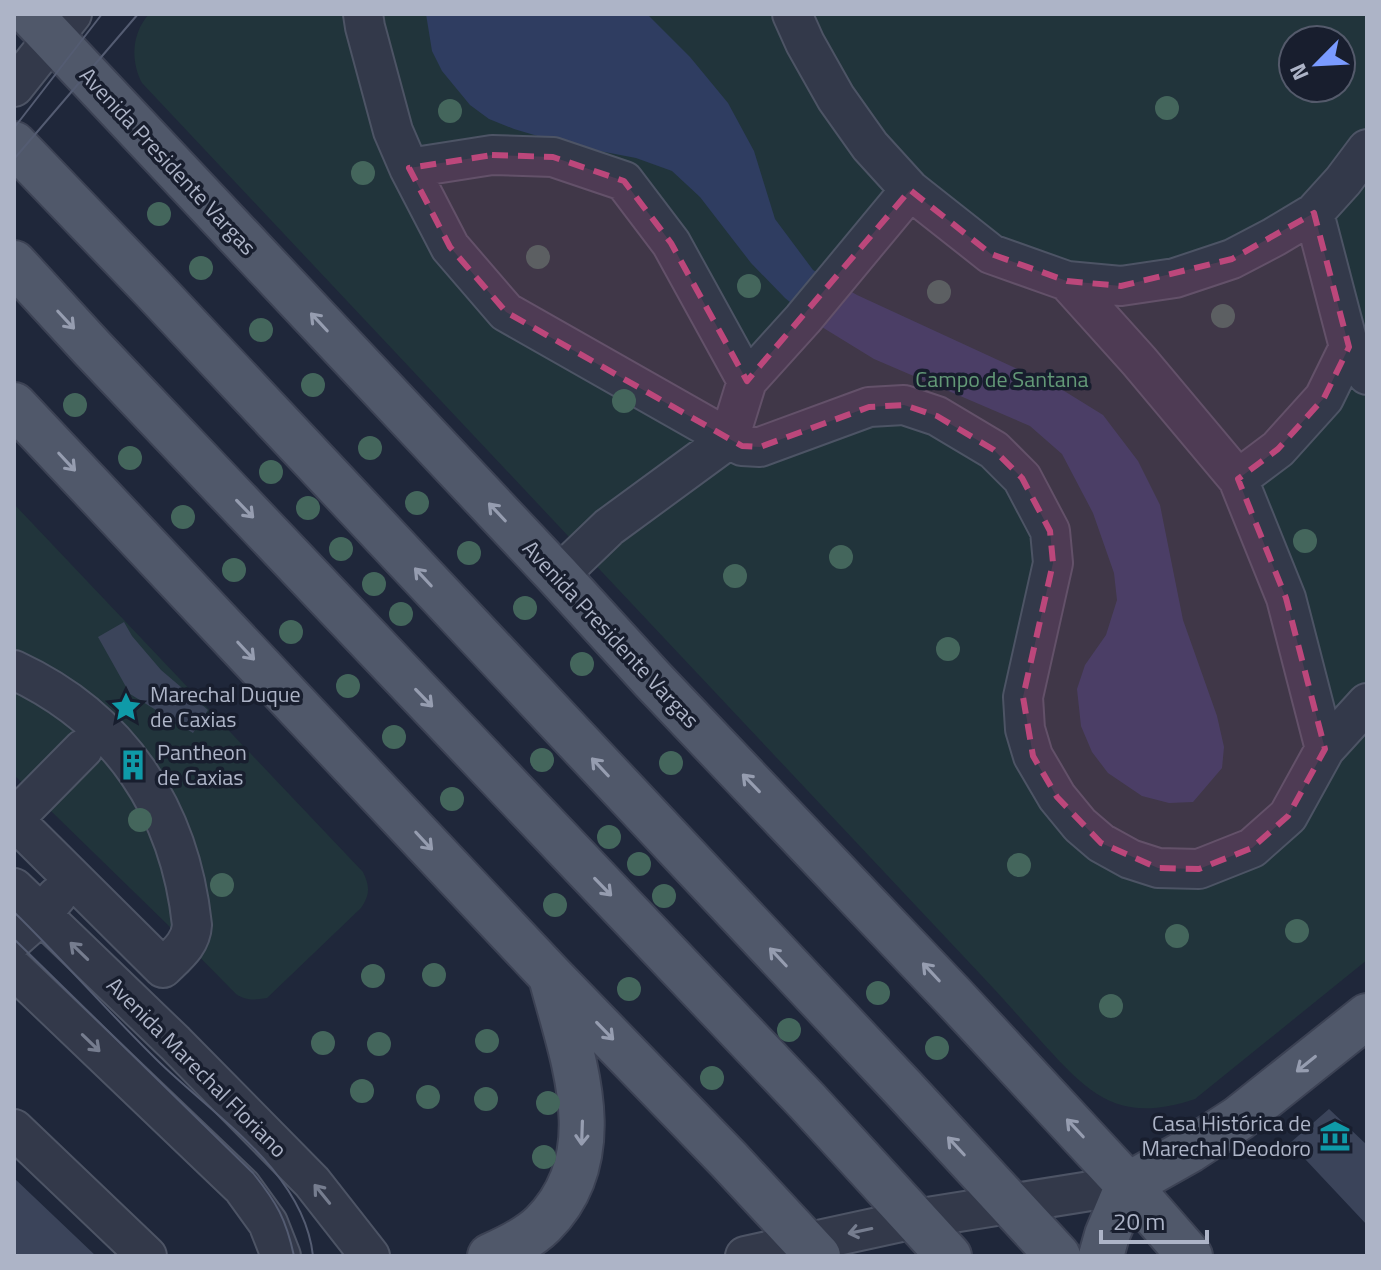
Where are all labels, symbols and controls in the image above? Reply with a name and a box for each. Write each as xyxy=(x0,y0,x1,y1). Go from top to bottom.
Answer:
north arrow xyxy=(1277,24,1357,104)
text: N xyxy=(1280,58,1317,86)
street label: Avenida Presidente Vargas xyxy=(72,59,264,263)
one-way arrow xyxy=(57,310,75,330)
one-way arrow xyxy=(311,313,329,333)
park label: Campo de Santana xyxy=(915,362,1089,396)
one-way arrow xyxy=(58,452,77,472)
one-way arrow xyxy=(235,499,254,519)
one-way arrow xyxy=(489,502,507,522)
street label: Avenida Presidente Vargas xyxy=(515,532,707,736)
one-way arrow xyxy=(413,567,432,587)
one-way arrow xyxy=(236,641,254,661)
place label: Marechal Duque de Caxias xyxy=(150,677,301,736)
one-way arrow xyxy=(414,688,433,707)
place icon: Marechal Duque de Caxias xyxy=(109,690,143,724)
place label: Pantheon de Caxias xyxy=(157,735,247,794)
building icon: Pantheon de Caxias xyxy=(116,748,150,782)
one-way arrow xyxy=(591,757,610,777)
one-way arrow xyxy=(742,773,761,793)
one-way arrow xyxy=(414,830,433,850)
one-way arrow xyxy=(593,876,612,896)
one-way arrow xyxy=(70,942,89,961)
one-way arrow xyxy=(770,947,788,967)
one-way arrow xyxy=(921,962,940,982)
street label: Avenida Marechal Floriano xyxy=(99,969,295,1165)
one-way arrow xyxy=(595,1021,614,1041)
one-way arrow xyxy=(80,1033,100,1051)
one-way arrow xyxy=(1296,1056,1317,1073)
place label: Casa Histórica de Marechal Deodoro xyxy=(1141,1106,1311,1165)
one-way arrow xyxy=(1066,1118,1085,1138)
one-way arrow xyxy=(574,1119,589,1146)
museum icon: Casa Histórica de Marechal Deodoro xyxy=(1318,1119,1352,1153)
one-way arrow xyxy=(947,1136,966,1156)
one-way arrow xyxy=(313,1184,331,1205)
scale bar xyxy=(1101,1194,1207,1244)
text: 20 m xyxy=(1113,1203,1165,1239)
one-way arrow xyxy=(848,1224,874,1239)

